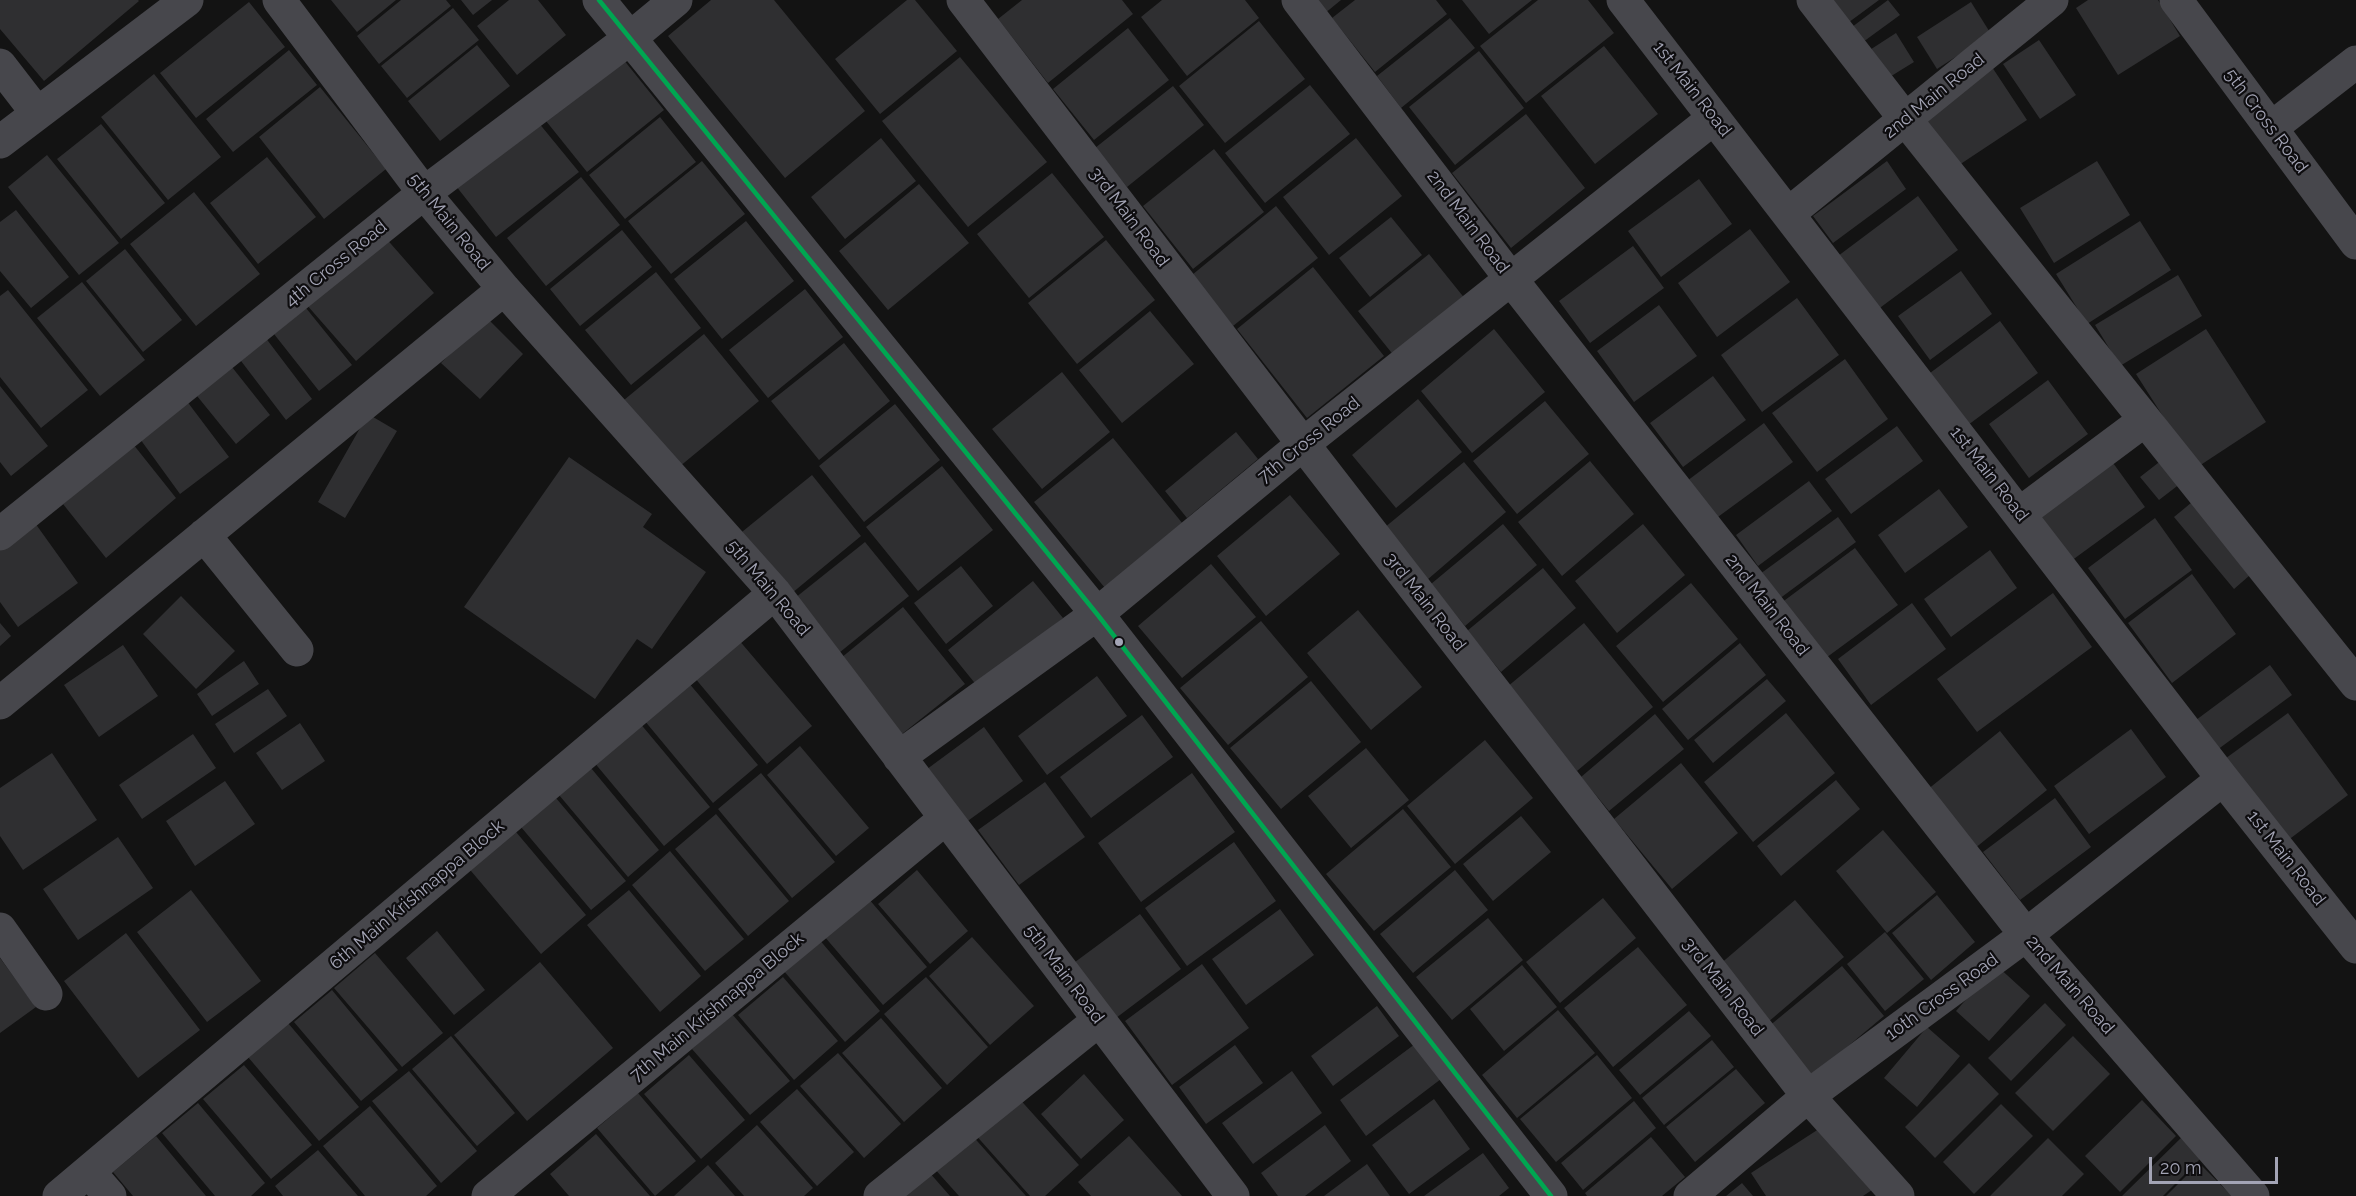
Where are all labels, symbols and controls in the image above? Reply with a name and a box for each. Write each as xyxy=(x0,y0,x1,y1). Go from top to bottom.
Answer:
street label: 1st Main Road xyxy=(1648,37,1736,141)
street label: 2nd Main Road xyxy=(1879,49,1989,143)
street label: 5th Cross Road xyxy=(2220,65,2312,177)
street label: 3rd Main Road xyxy=(1085,163,1173,271)
street label: 2nd Main Road xyxy=(1422,166,1514,278)
street label: 5th Main Road xyxy=(403,169,495,275)
street label: 4th Cross Road xyxy=(281,216,391,312)
street label: 7th Cross Road xyxy=(1254,392,1364,488)
street label: 1st Main Road xyxy=(1945,422,2033,526)
street label: 5th Main Road xyxy=(722,536,814,640)
street label: 3rd Main Road xyxy=(1380,548,1470,656)
street label: 2nd Main Road xyxy=(1721,550,1813,660)
unlabelled marker xyxy=(1113,636,1125,648)
street label: 1st Main Road xyxy=(2242,806,2330,910)
street label: 6th Main Krishnappa Block xyxy=(325,816,509,974)
street label: 5th Main Road xyxy=(1020,920,1108,1028)
street label: 7th Main Krishnappa Block xyxy=(626,928,808,1086)
street label: 2nd Main Road xyxy=(2021,931,2119,1039)
street label: 3rd Main Road xyxy=(1678,933,1768,1041)
street label: 10th Cross Road xyxy=(1881,949,2003,1045)
scale bar xyxy=(2152,1145,2281,1183)
text: 20 m xyxy=(2160,1157,2202,1178)

